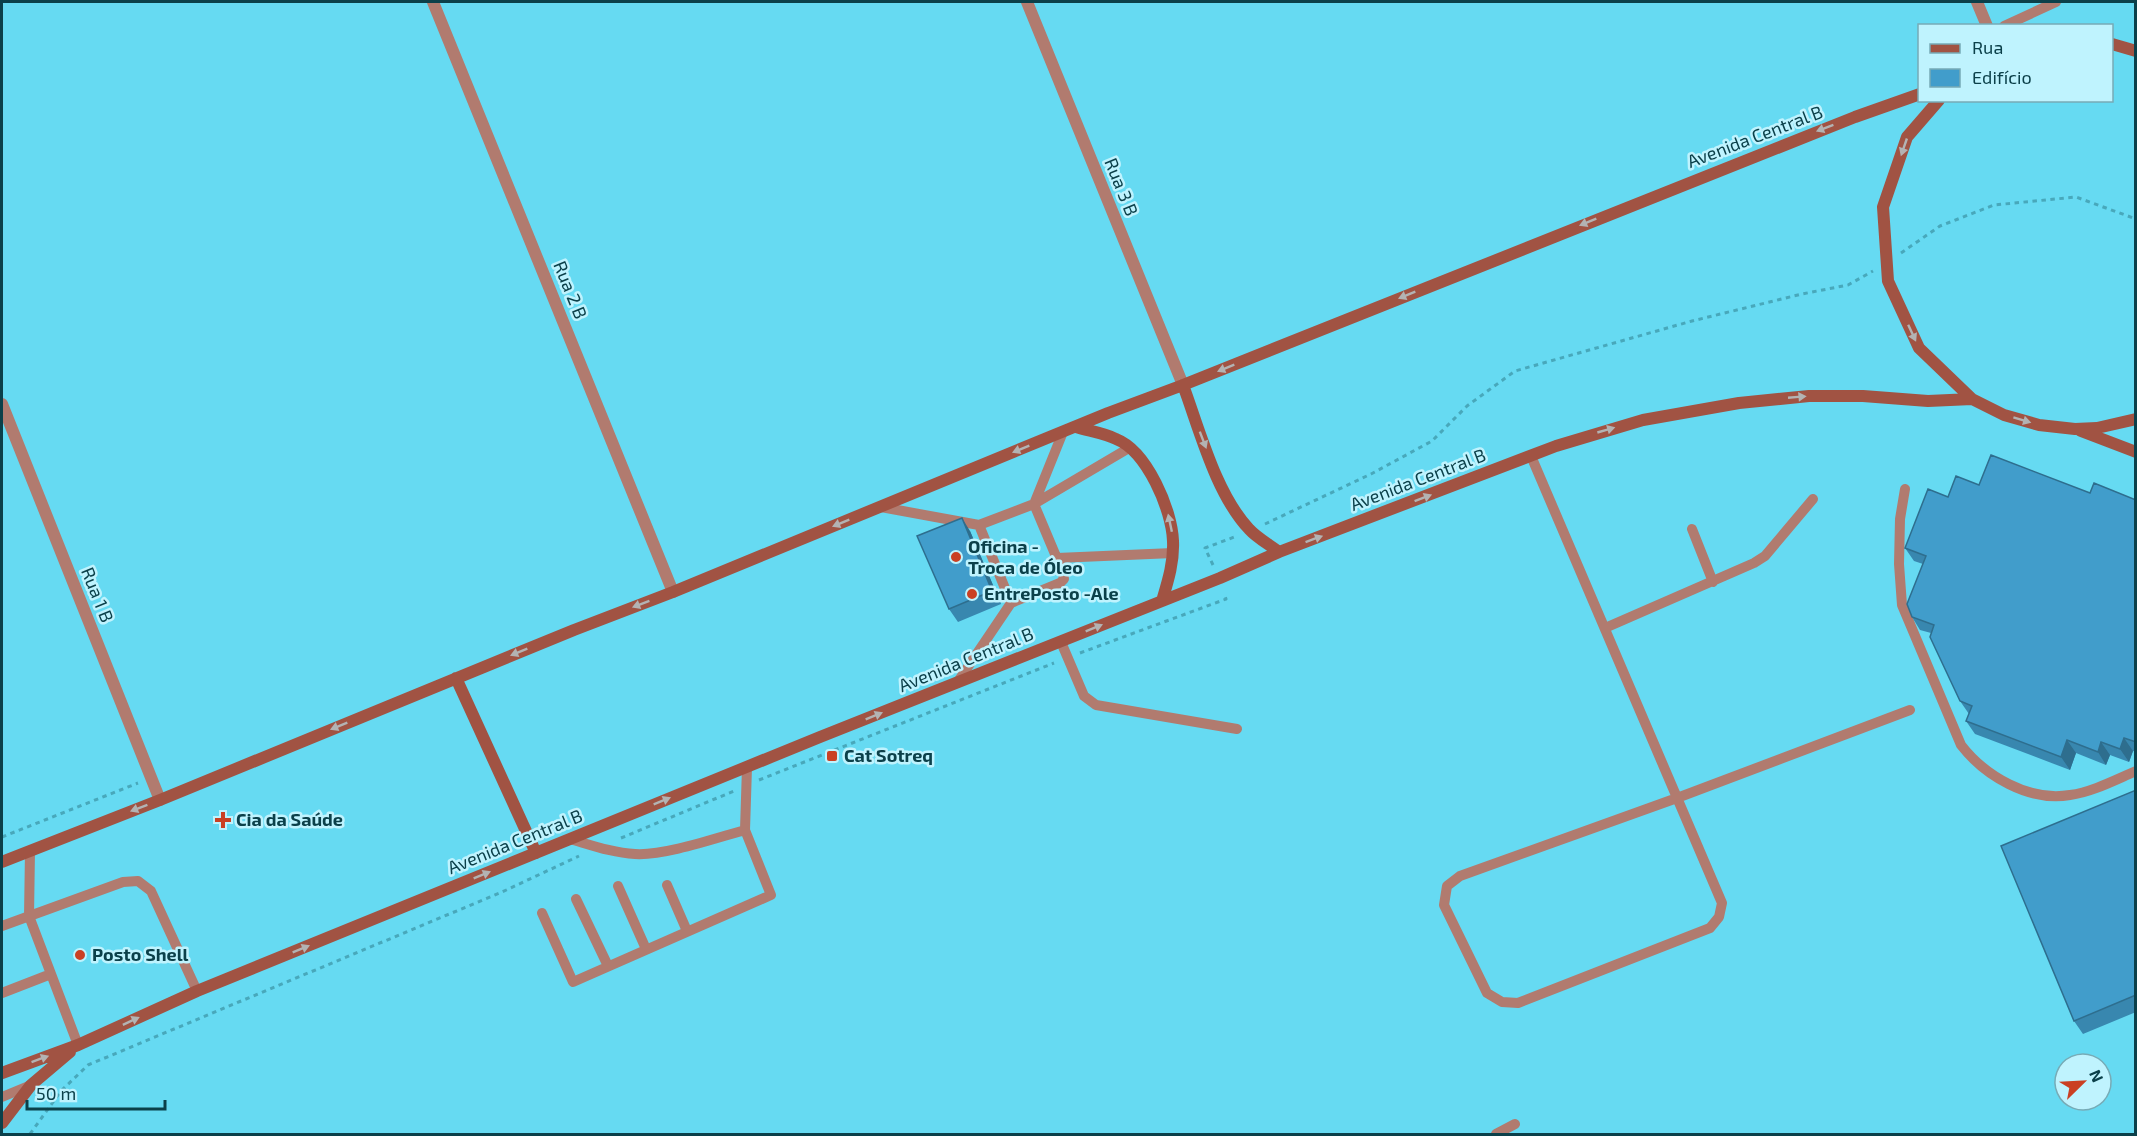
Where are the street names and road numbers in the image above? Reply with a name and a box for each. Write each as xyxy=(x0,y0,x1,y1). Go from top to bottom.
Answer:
street label: Avenida Central B xyxy=(1684,100,1826,172)
street label: Rua 3 B xyxy=(1100,154,1143,219)
street label: Rua 2 B xyxy=(549,257,592,322)
street label: Avenida Central B xyxy=(1347,443,1489,515)
street label: Rua 1 B xyxy=(77,564,119,625)
street label: Avenida Central B xyxy=(895,622,1036,696)
street label: Avenida Central B xyxy=(444,804,585,878)

